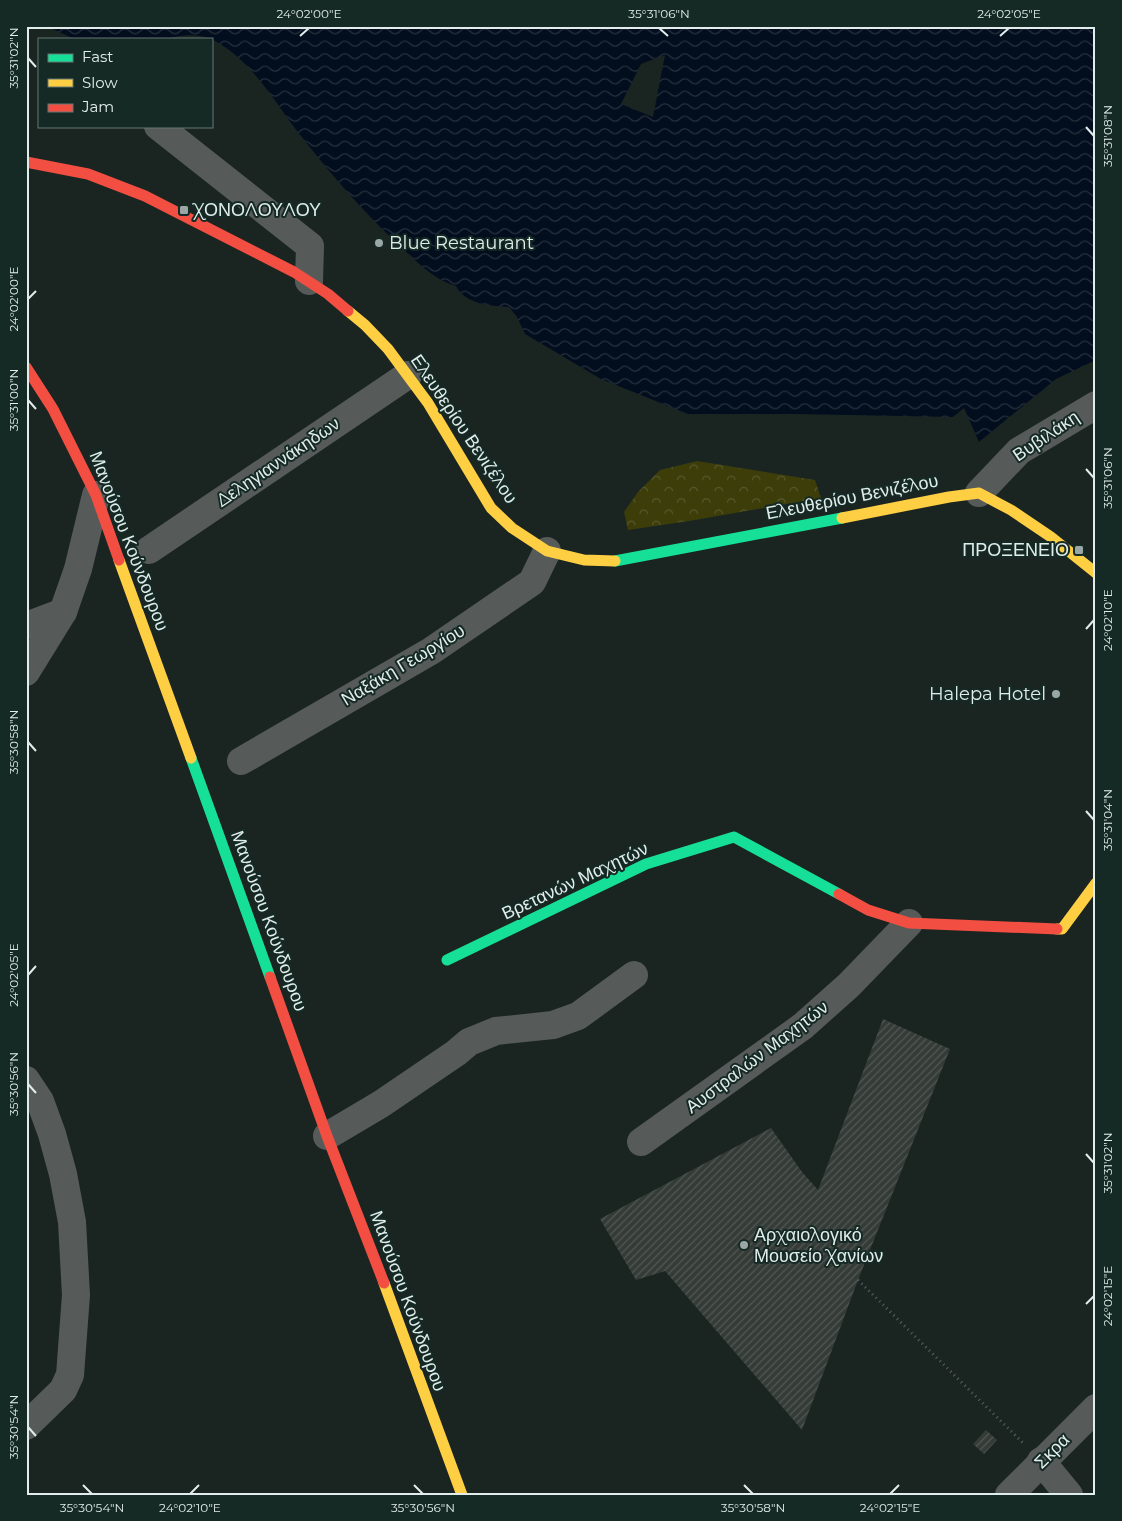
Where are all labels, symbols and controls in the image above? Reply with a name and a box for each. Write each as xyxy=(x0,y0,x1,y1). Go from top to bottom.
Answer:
text: 24°02'00"E xyxy=(277,6,341,21)
text: 35°31'06"N xyxy=(628,6,690,21)
text: 24°02'05"E xyxy=(977,6,1041,21)
text: 35°31'02"N xyxy=(6,27,21,89)
legend xyxy=(38,38,212,128)
text: Fast xyxy=(82,47,113,66)
text: Slow xyxy=(82,73,118,92)
text: Jam xyxy=(81,97,114,116)
text: 35°31'08"N xyxy=(1100,105,1115,167)
place label: ΧΟΝΟΛΟΥΛΟΥ xyxy=(191,199,321,221)
marker: ΧΟΝΟΛΟΥΛΟΥ xyxy=(178,204,190,216)
place label: Blue Restaurant xyxy=(389,232,534,254)
marker: Blue Restaurant xyxy=(373,237,385,249)
text: 24°02'00"E xyxy=(6,267,21,331)
street label: Ελευθερίου Βενιζέλου xyxy=(406,350,522,508)
text: 35°31'00"N xyxy=(6,369,21,431)
street label: Βυβιλάκη xyxy=(1009,406,1083,466)
street label: Δεληγιαννάκηδων xyxy=(212,412,344,512)
text: 35°31'06"N xyxy=(1100,447,1115,509)
street label: Μανούσου Κούνδουρου xyxy=(85,448,173,634)
street label: Ελευθερίου Βενιζέλου xyxy=(764,469,940,525)
place label: ΠΡΟΞΕΝΕΙΟ xyxy=(962,539,1069,561)
marker: ΠΡΟΞΕΝΕΙΟ xyxy=(1073,544,1085,556)
text: 24°02'10"E xyxy=(1100,589,1115,651)
street label: Ναξάκη Γεωργίου xyxy=(337,619,469,711)
place label: Halepa Hotel xyxy=(929,683,1046,705)
marker: Halepa Hotel xyxy=(1050,688,1062,700)
text: 35°30'58"N xyxy=(6,710,21,774)
text: 35°31'04"N xyxy=(1100,789,1115,851)
street label: Μανούσου Κούνδουρου xyxy=(226,828,312,1014)
street label: Βρετανών Μαχητών xyxy=(498,837,652,925)
text: 24°02'05"E xyxy=(6,943,21,1007)
street label: Αυστραλών Μαχητών xyxy=(681,996,833,1118)
text: 35°30'56"N xyxy=(6,1052,21,1116)
text: 35°31'02"N xyxy=(1100,1132,1115,1194)
street label: Μανούσου Κούνδουρου xyxy=(365,1208,451,1394)
place label: Αρχαιολογικό Μουσείο Χανίων xyxy=(754,1224,883,1267)
marker: Αρχαιολογικό Μουσείο Χανίων xyxy=(738,1239,750,1251)
text: 24°02'15"E xyxy=(1100,1266,1115,1326)
text: 35°30'54"N xyxy=(6,1395,21,1459)
street label: Σκρα xyxy=(1030,1429,1074,1473)
text: 35°30'54"N xyxy=(60,1500,124,1515)
text: 24°02'10"E xyxy=(159,1500,221,1515)
text: 35°30'56"N xyxy=(391,1500,455,1515)
text: 35°30'58"N xyxy=(721,1500,785,1515)
text: 24°02'15"E xyxy=(860,1500,920,1515)

